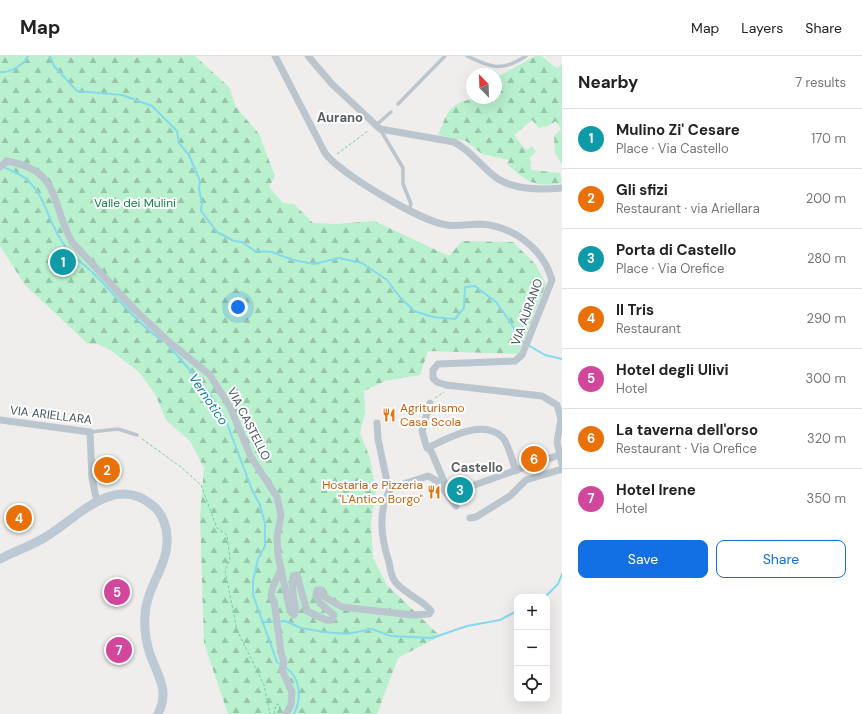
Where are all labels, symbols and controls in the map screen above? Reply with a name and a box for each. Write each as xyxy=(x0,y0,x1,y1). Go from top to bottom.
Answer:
text: Map xyxy=(20,15,60,40)
text: Map xyxy=(691,19,719,37)
text: Layers xyxy=(741,19,783,37)
text: Share xyxy=(805,19,842,37)
north arrow xyxy=(466,68,502,104)
text: Nearby xyxy=(578,71,638,93)
text: 7 results xyxy=(795,74,846,91)
district label: Aurano xyxy=(317,109,363,126)
text: Mulino Zi' Cesare xyxy=(616,120,740,140)
text: 1 xyxy=(589,130,593,147)
text: 170 m xyxy=(811,130,846,147)
text: Place · Via Castello xyxy=(616,140,729,157)
text: Gli sfizi xyxy=(616,180,668,200)
text: 2 xyxy=(587,190,595,207)
text: 200 m xyxy=(806,190,846,207)
park label: Valle dei Mulini xyxy=(94,195,176,211)
text: Restaurant · via Ariellara xyxy=(616,200,760,217)
text: Porta di Castello xyxy=(616,240,737,260)
pin: 1 xyxy=(50,247,76,277)
text: 3 xyxy=(587,250,595,267)
text: 280 m xyxy=(807,250,846,267)
text: Place · Via Orefice xyxy=(616,260,724,277)
street label: VIA AURANO xyxy=(507,276,547,348)
your location xyxy=(228,297,248,317)
text: Il Tris xyxy=(616,300,654,320)
text: 4 xyxy=(587,310,595,327)
text: 290 m xyxy=(807,310,846,327)
text: Restaurant xyxy=(616,320,681,337)
text: Hotel degli Ulivi xyxy=(616,360,729,380)
water label: Vernotico xyxy=(185,370,232,429)
text: 5 xyxy=(587,370,595,387)
text: 300 m xyxy=(805,370,846,387)
text: Hotel xyxy=(616,380,648,397)
street label: VIA CASTELLO xyxy=(224,385,274,463)
place label: Agriturismo Casa Scola xyxy=(400,400,465,430)
street label: VIA ARIELLARA xyxy=(9,402,93,428)
restaurant icon: Agriturismo Casa Scola xyxy=(381,407,397,423)
text: La taverna dell'orso xyxy=(616,420,758,440)
text: 6 xyxy=(587,430,595,447)
text: 320 m xyxy=(807,430,846,447)
text: Restaurant · Via Orefice xyxy=(616,440,757,457)
pin: 6 xyxy=(521,444,547,474)
pin: 2 xyxy=(94,455,120,485)
district label: Castello xyxy=(451,459,503,476)
pin: 3 xyxy=(447,475,473,505)
place label: Hostaria e Pizzeria "L'Antico Borgo" xyxy=(322,477,423,507)
text: Hotel Irene xyxy=(616,480,696,500)
restaurant icon: Hostaria e Pizzeria "L'Antico Borgo" xyxy=(426,484,442,500)
text: 7 xyxy=(588,490,594,507)
text: 350 m xyxy=(806,490,846,507)
text: Hotel xyxy=(616,500,648,517)
pin: 4 xyxy=(6,503,32,533)
button: Save xyxy=(578,540,708,578)
button: Share xyxy=(716,540,846,578)
pin: 5 xyxy=(104,577,130,607)
map controls xyxy=(514,594,550,702)
button: + xyxy=(514,594,550,630)
button: − xyxy=(514,630,550,666)
pin: 7 xyxy=(106,635,132,665)
button: locate xyxy=(514,666,550,702)

